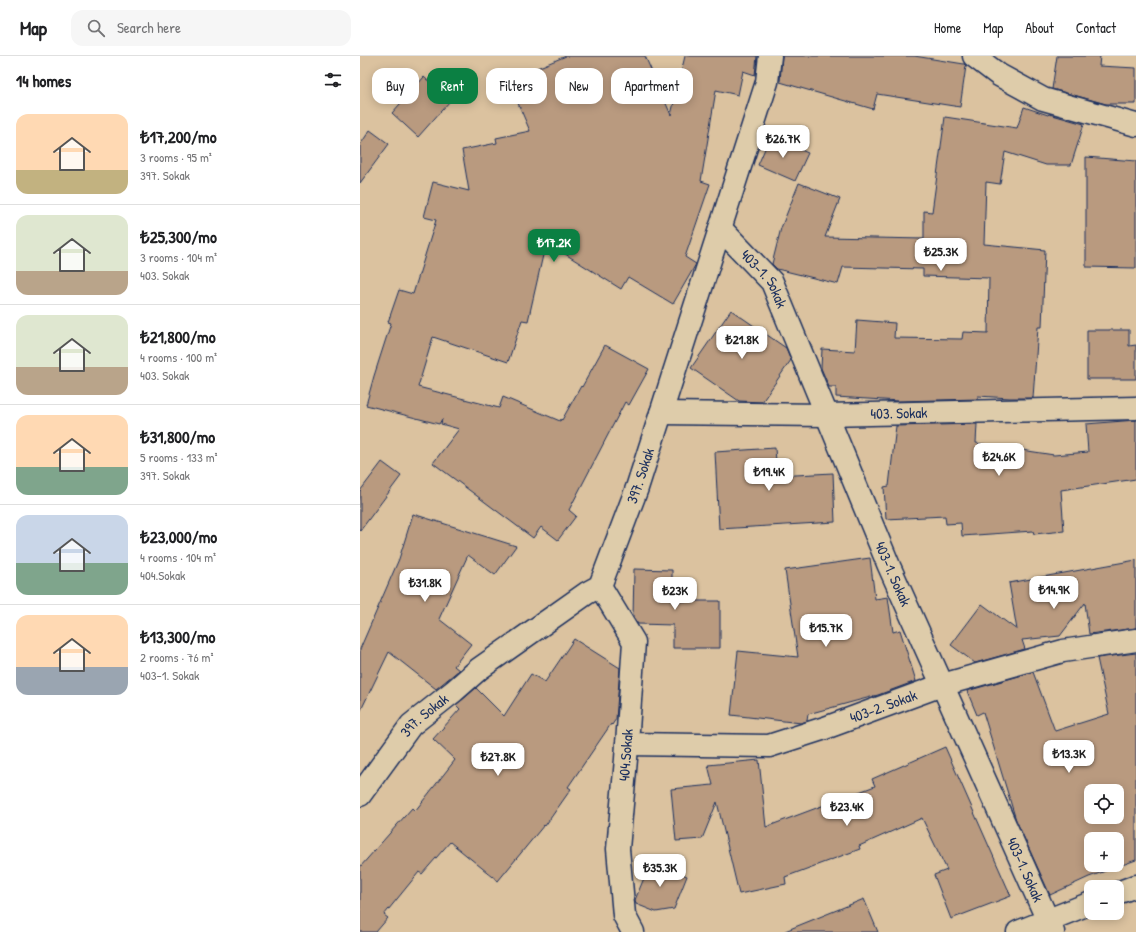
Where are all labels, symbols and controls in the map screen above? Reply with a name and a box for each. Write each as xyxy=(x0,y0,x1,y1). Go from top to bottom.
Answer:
search box xyxy=(71,10,351,46)
text: Map xyxy=(20,15,47,41)
icon: search xyxy=(85,17,107,39)
text: Search here xyxy=(117,17,181,38)
text: Home xyxy=(934,18,961,37)
text: Map xyxy=(983,18,1003,37)
text: About xyxy=(1025,18,1054,37)
text: Contact xyxy=(1076,18,1116,37)
chip: Buy xyxy=(372,68,419,104)
chip: Rent xyxy=(427,68,478,104)
chip: Filters xyxy=(486,68,547,104)
chip: New xyxy=(555,68,603,104)
chip: Apartment xyxy=(611,68,693,104)
text: 14 homes xyxy=(16,69,71,92)
icon: filters xyxy=(322,69,344,91)
text: ₺17,200/mo xyxy=(140,125,217,148)
pin: ₺26.7K xyxy=(750,125,816,159)
text: ₺26.7K xyxy=(766,129,800,147)
icon: home xyxy=(48,130,96,178)
text: 3 rooms · 95 m² xyxy=(140,148,212,166)
text: 397. Sokak xyxy=(140,166,190,184)
text: ₺25,300/mo xyxy=(140,225,217,248)
pin: ₺17.2K xyxy=(521,229,587,263)
icon: home xyxy=(48,231,96,279)
text: ₺17.2K xyxy=(537,233,571,251)
pin: ₺25.3K xyxy=(908,238,974,272)
text: ₺25.3K xyxy=(924,242,958,260)
street label: 403-1. Sokak xyxy=(736,245,793,311)
text: 3 rooms · 104 m² xyxy=(140,248,217,266)
text: 403. Sokak xyxy=(140,266,189,284)
text: ₺21,800/mo xyxy=(140,325,215,348)
pin: ₺21.8K xyxy=(709,326,775,360)
text: ₺21.8K xyxy=(725,330,759,348)
icon: home xyxy=(48,331,96,379)
text: 4 rooms · 100 m² xyxy=(140,348,217,366)
text: 403. Sokak xyxy=(140,366,189,384)
street label: 403. Sokak xyxy=(870,402,928,424)
text: ₺31,800/mo xyxy=(140,425,215,448)
icon: home xyxy=(48,431,96,479)
pin: ₺24.6K xyxy=(966,443,1032,477)
street label: 397. Sokak xyxy=(621,445,659,507)
text: ₺24.6K xyxy=(982,447,1016,465)
text: 5 rooms · 133 m² xyxy=(140,448,218,466)
pin: ₺19.4K xyxy=(736,458,802,492)
text: ₺19.4K xyxy=(753,462,785,480)
text: 397. Sokak xyxy=(140,466,190,484)
text: ₺23,000/mo xyxy=(140,525,217,548)
icon: home xyxy=(48,531,96,579)
street label: 403-1. Sokak xyxy=(870,538,917,609)
text: 4 rooms · 104 m² xyxy=(140,548,216,566)
text: 404.Sokak xyxy=(140,566,185,584)
pin: ₺31.8K xyxy=(392,569,458,603)
text: ₺31.8K xyxy=(408,573,442,591)
pin: ₺14.9K xyxy=(1021,576,1087,610)
pin: ₺23K xyxy=(651,577,699,611)
text: ₺14.9K xyxy=(1038,580,1070,598)
text: ₺23K xyxy=(662,581,688,599)
pin: ₺15.7K xyxy=(793,614,859,648)
text: ₺15.7K xyxy=(809,618,843,636)
text: ₺13,300/mo xyxy=(140,625,215,648)
icon: home xyxy=(48,631,96,679)
text: 2 rooms · 76 m² xyxy=(140,648,213,666)
text: 403-1. Sokak xyxy=(140,666,199,684)
street label: 403-2. Sokak xyxy=(847,684,920,728)
street label: 397. Sokak xyxy=(395,688,453,741)
street label: 404.Sokak xyxy=(613,728,638,782)
pin: ₺13.3K xyxy=(1036,740,1102,774)
pin: ₺27.8K xyxy=(465,743,531,777)
text: ₺13.3K xyxy=(1052,744,1086,762)
text: ₺27.8K xyxy=(480,747,516,765)
map controls xyxy=(1084,784,1124,920)
button: locate xyxy=(1084,784,1124,824)
pin: ₺23.4K xyxy=(814,793,880,827)
text: ₺23.4K xyxy=(830,797,864,815)
button: + xyxy=(1084,832,1124,872)
street label: 403-1. Sokak xyxy=(1002,834,1049,905)
pin: ₺35.3K xyxy=(627,854,693,888)
text: ₺35.3K xyxy=(643,858,677,876)
button: − xyxy=(1084,880,1124,920)

